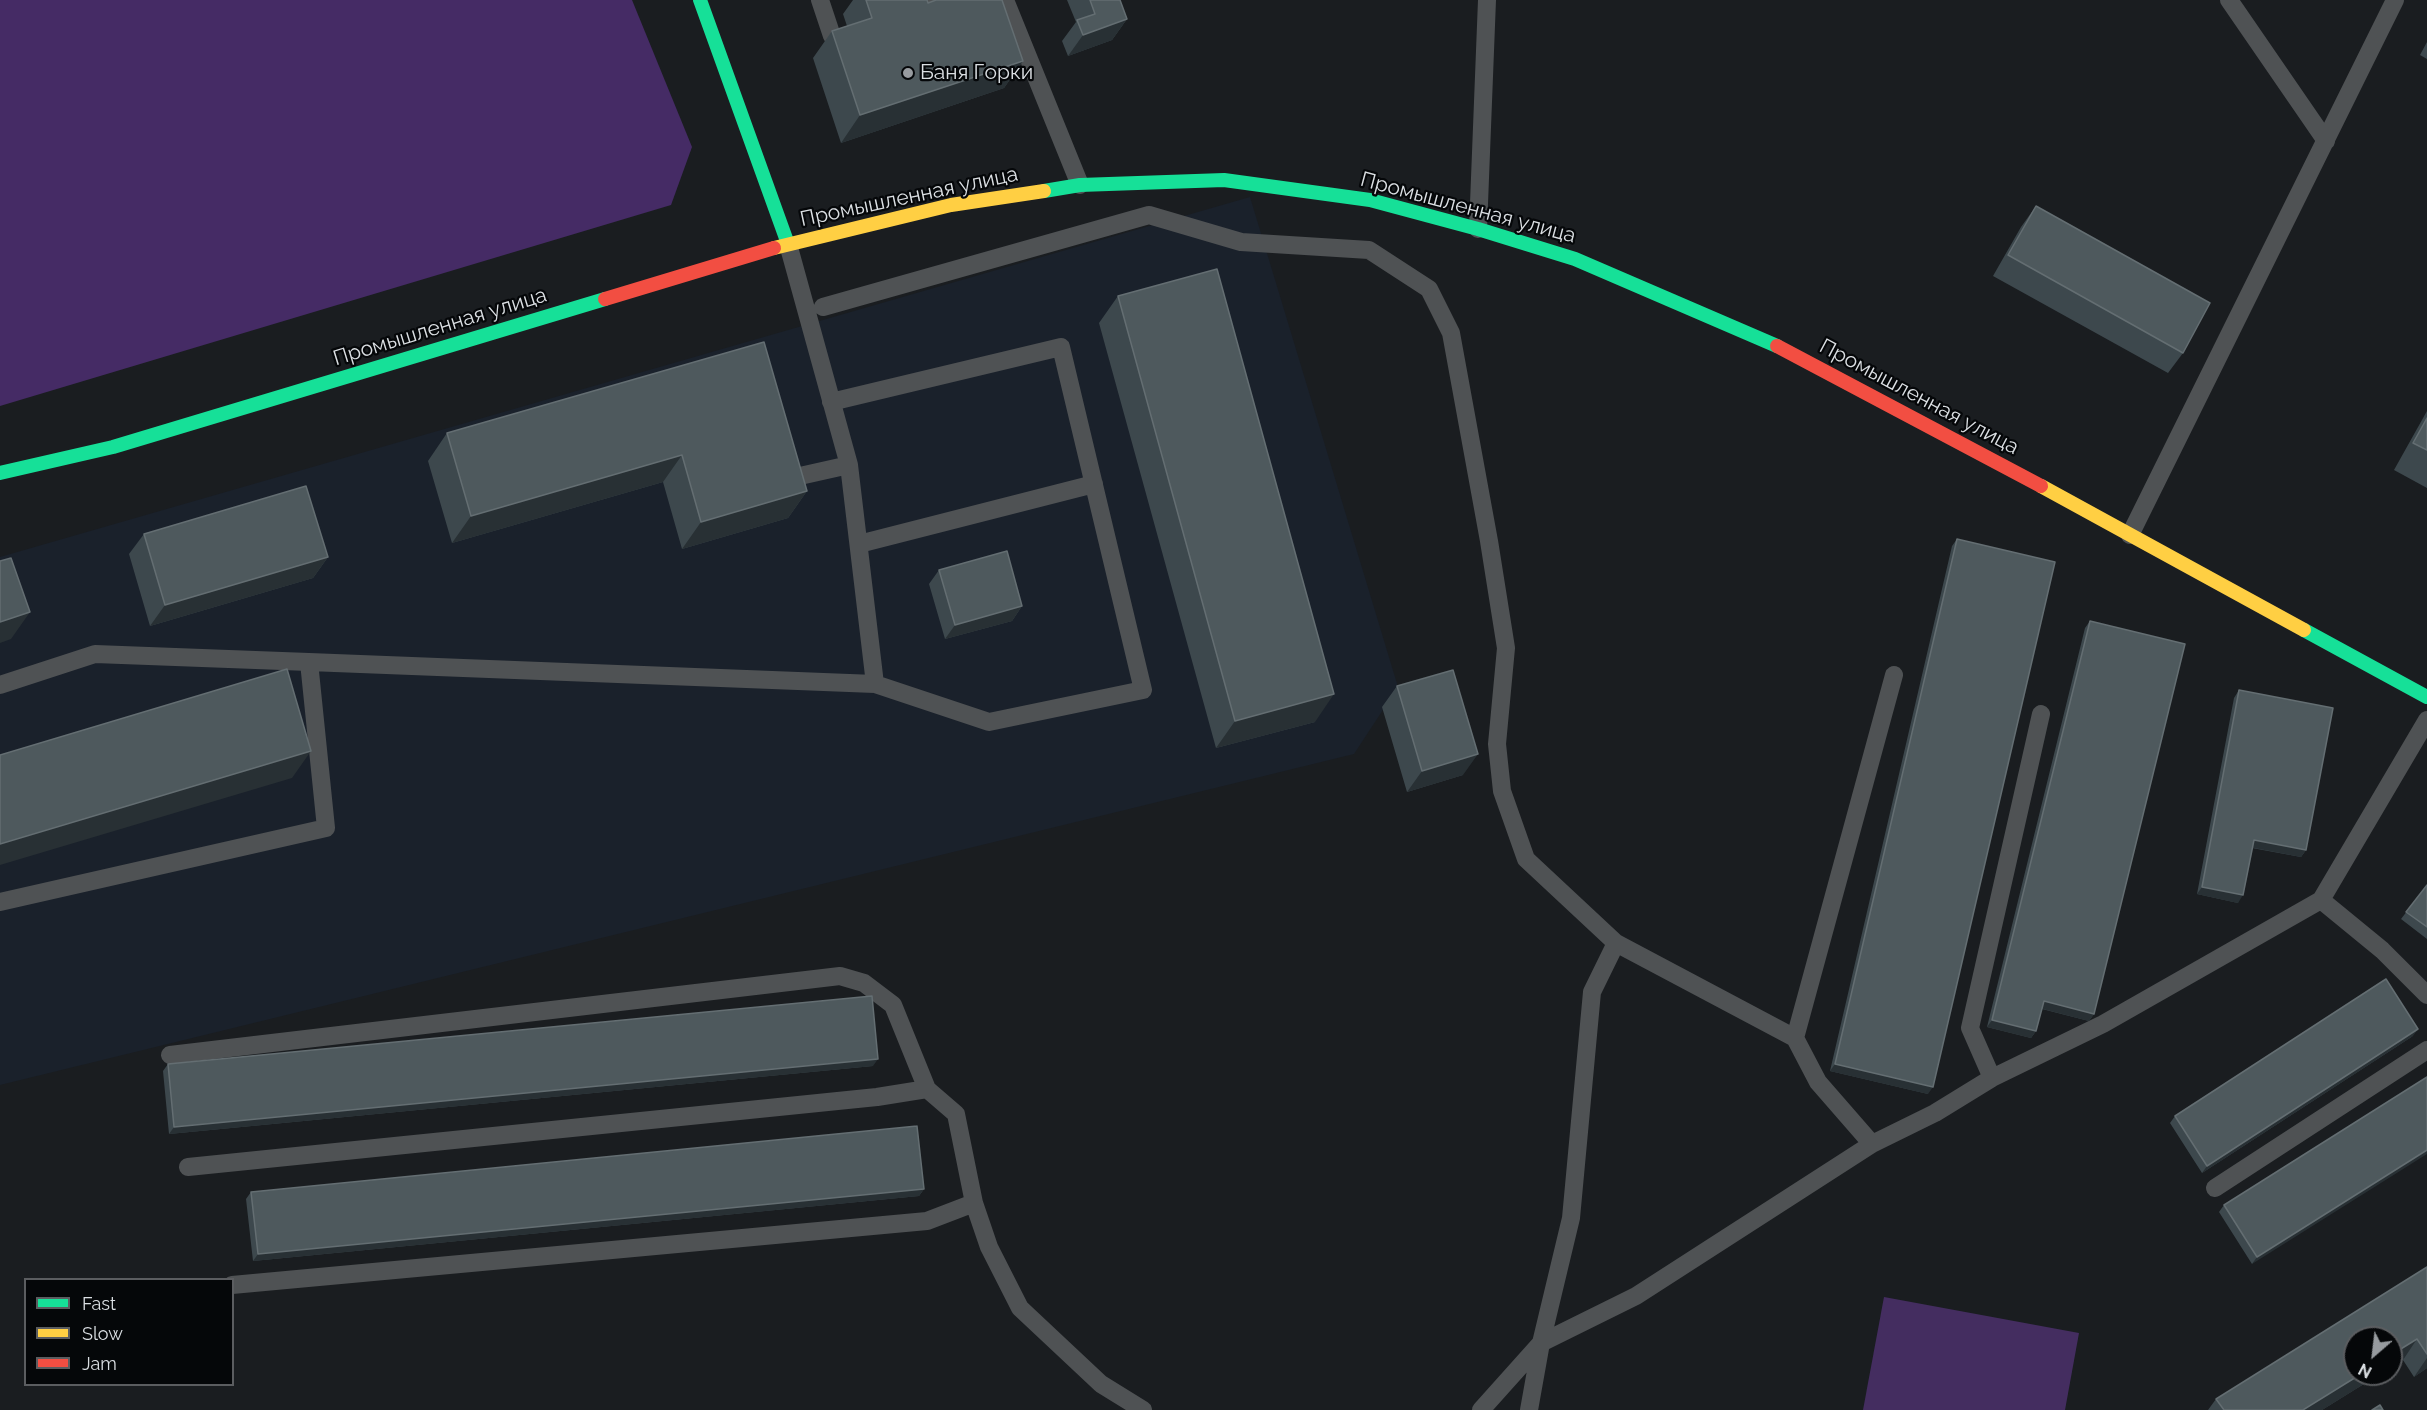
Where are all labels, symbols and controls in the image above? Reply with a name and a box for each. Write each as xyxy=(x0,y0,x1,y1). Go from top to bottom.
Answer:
place label: Баня Горки xyxy=(920,60,1033,86)
marker: Баня Горки xyxy=(901,66,915,80)
street label: Промышленная улица xyxy=(798,162,1020,232)
street label: Промышленная улица xyxy=(1358,167,1578,249)
street label: Промышленная улица xyxy=(330,282,550,372)
street label: Промышленная улица xyxy=(1815,334,2023,460)
legend xyxy=(24,1278,234,1386)
text: Fast xyxy=(82,1293,116,1314)
text: Slow xyxy=(82,1323,123,1344)
north arrow xyxy=(2343,1326,2403,1386)
text: Jam xyxy=(82,1353,117,1374)
text: N xyxy=(2355,1359,2375,1382)

